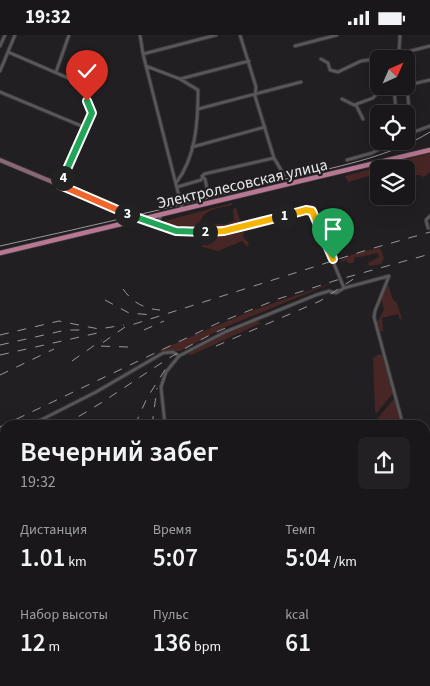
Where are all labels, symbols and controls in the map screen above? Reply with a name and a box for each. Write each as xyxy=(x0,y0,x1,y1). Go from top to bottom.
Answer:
text: 19:32 xyxy=(25,4,71,31)
pin xyxy=(66,50,108,101)
north arrow xyxy=(370,50,415,95)
map controls xyxy=(370,50,415,205)
icon: check xyxy=(73,57,101,85)
button: locate xyxy=(370,105,415,150)
street label: Электролесовская улица xyxy=(155,154,330,214)
button: layers xyxy=(370,160,415,205)
pin: 4 xyxy=(50,165,76,191)
text: 4 xyxy=(60,168,67,188)
pin: 3 xyxy=(114,201,140,227)
pin: 1 xyxy=(272,203,296,229)
text: 3 xyxy=(124,204,131,224)
text: 1 xyxy=(281,206,288,226)
pin xyxy=(312,208,354,259)
icon: arrive xyxy=(319,215,347,243)
pin: 2 xyxy=(192,219,218,245)
text: 2 xyxy=(202,222,209,242)
text: Вечерний забег xyxy=(20,432,219,472)
button: share xyxy=(358,437,410,489)
text: 19:32 xyxy=(20,471,56,493)
text: Дистанция xyxy=(20,520,87,540)
text: Время xyxy=(153,520,192,540)
text: Темп xyxy=(285,520,315,540)
text: 1.01 xyxy=(20,540,65,576)
text: 5:07 xyxy=(153,540,198,576)
text: 5:04 xyxy=(285,540,331,576)
text: km xyxy=(65,552,87,572)
text: /km xyxy=(331,552,357,572)
text: Набор высоты xyxy=(20,605,108,625)
text: Пульс xyxy=(153,605,189,625)
text: kcal xyxy=(285,605,309,625)
text: 12 xyxy=(20,625,46,661)
text: 136 xyxy=(153,625,191,661)
text: 61 xyxy=(285,625,311,661)
text: m xyxy=(46,637,60,657)
text: bpm xyxy=(191,637,221,657)

